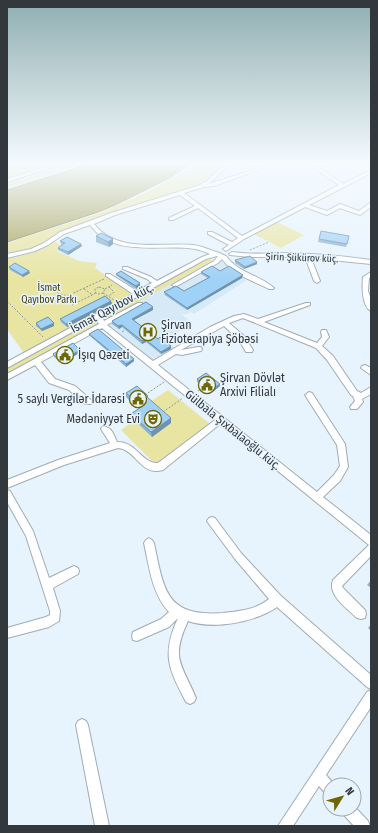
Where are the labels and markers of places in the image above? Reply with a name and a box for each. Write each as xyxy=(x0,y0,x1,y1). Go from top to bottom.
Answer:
place label: Şirvan Fizioterapiya Şöbəsi xyxy=(161,318,258,346)
hospital icon: Şirvan Fizioterapiya Şöbəsi xyxy=(138,322,158,342)
public building icon: İşıq Qəzeti xyxy=(55,345,75,365)
place label: İşıq Qəzeti xyxy=(78,347,130,362)
place label: Şirvan Dövlət Arxivi Filialı xyxy=(220,371,285,399)
public building icon: Şirvan Dövlət Arxivi Filialı xyxy=(197,375,217,395)
public building icon: 5 saylı Vergilər İdarəsi xyxy=(128,389,148,409)
place label: 5 saylı Vergilər İdarəsi xyxy=(18,391,125,406)
theatre icon: Mədəniyyət Evi xyxy=(143,409,163,429)
place label: Mədəniyyət Evi xyxy=(67,412,140,426)

